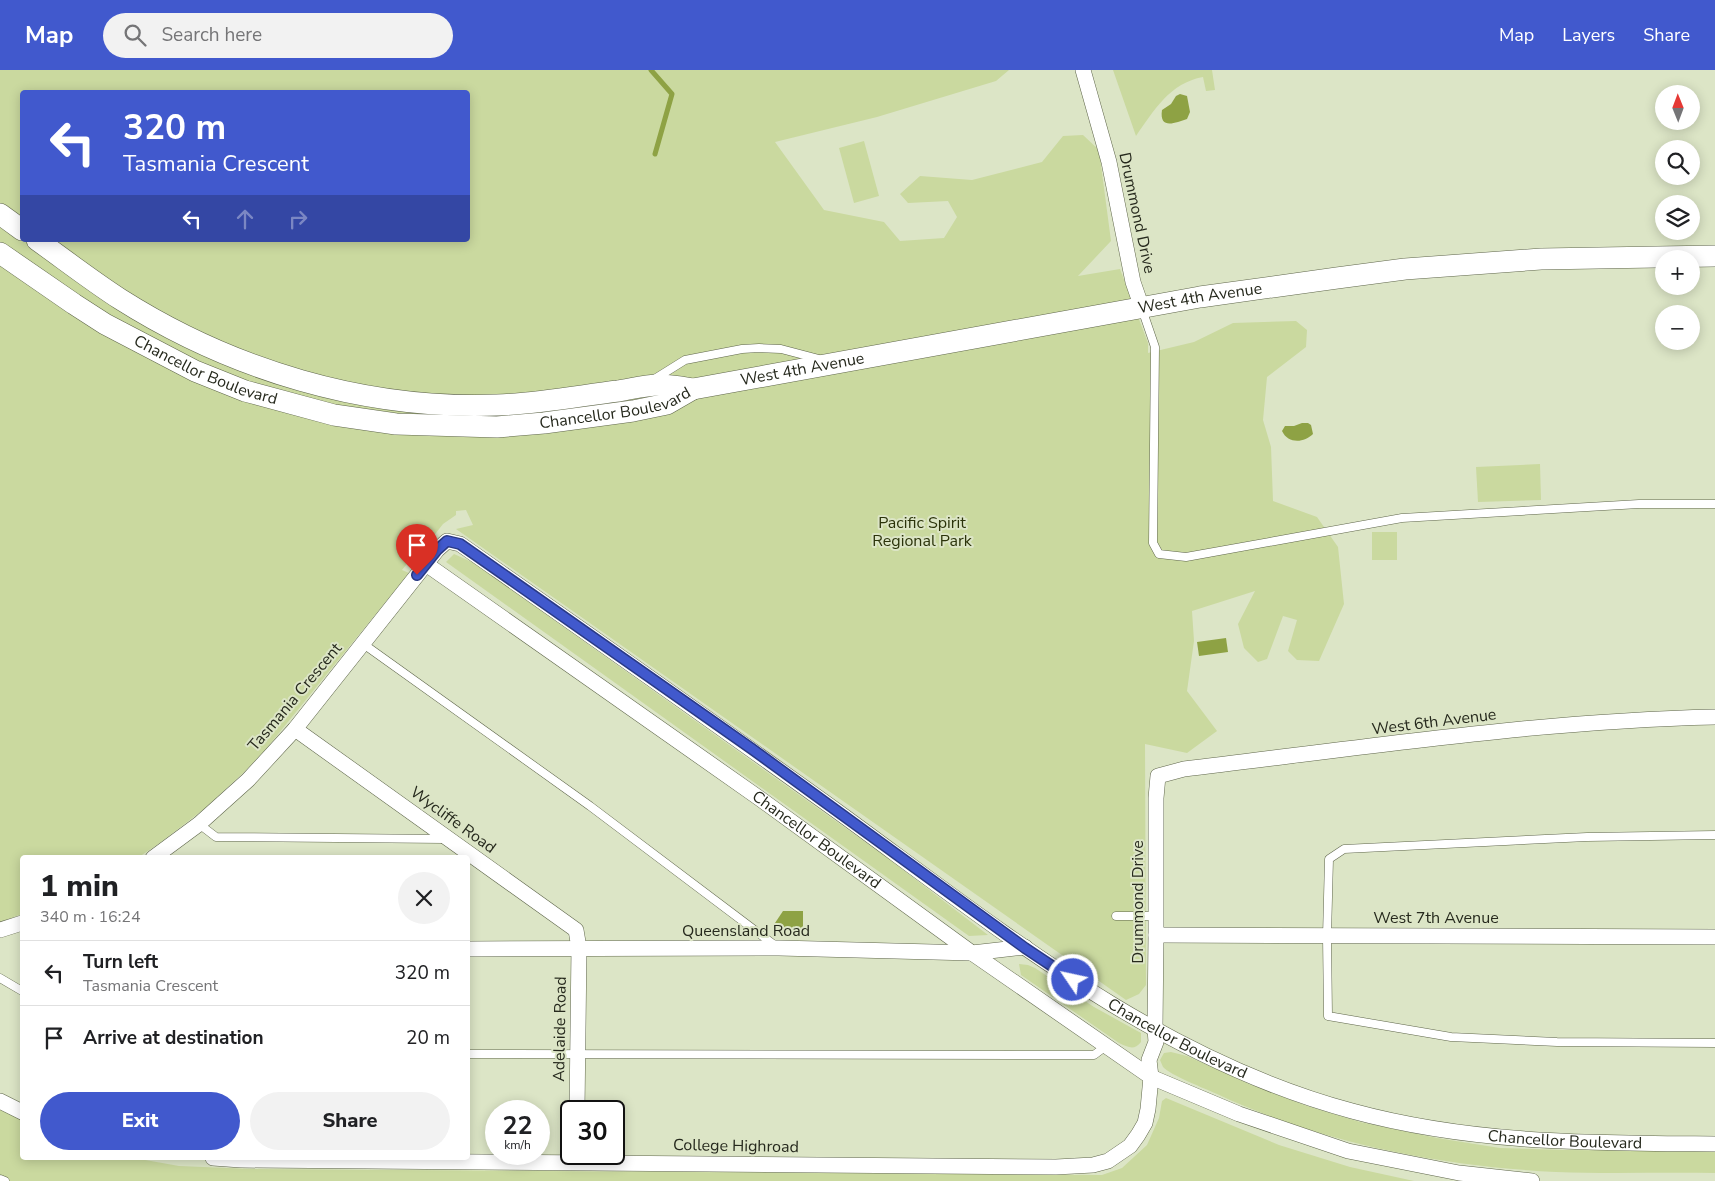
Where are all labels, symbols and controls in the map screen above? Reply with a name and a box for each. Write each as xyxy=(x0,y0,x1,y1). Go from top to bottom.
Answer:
search box xyxy=(103,13,453,58)
text: Map xyxy=(25,19,73,51)
icon: search xyxy=(121,21,149,49)
text: Search here xyxy=(161,22,262,48)
text: Map xyxy=(1499,23,1534,47)
text: Layers xyxy=(1562,23,1615,47)
text: Share xyxy=(1643,23,1690,47)
north arrow xyxy=(1655,85,1700,130)
map controls xyxy=(1655,85,1700,350)
text: 320 m xyxy=(123,104,226,151)
icon: left xyxy=(40,110,105,175)
button: search xyxy=(1655,140,1700,185)
text: Tasmania Crescent xyxy=(123,149,309,179)
street label: Drummond Drive xyxy=(1113,150,1161,276)
button: layers xyxy=(1655,195,1700,240)
icon: left xyxy=(178,205,206,233)
icon: ahead xyxy=(231,205,259,233)
icon: right xyxy=(284,205,312,233)
button: + xyxy=(1655,250,1700,295)
street label: West 4th Avenue xyxy=(1136,278,1263,319)
button: − xyxy=(1655,305,1700,350)
street label: Chancellor Boulevard xyxy=(130,330,280,410)
street label: West 4th Avenue xyxy=(739,347,866,391)
street label: Chancellor Boulevard xyxy=(538,382,695,435)
park label: Pacific Spirit Regional Park xyxy=(872,512,973,552)
pin xyxy=(396,524,438,575)
icon: arrive xyxy=(403,531,431,559)
street label: Tasmania Crescent xyxy=(243,638,347,756)
street label: West 6th Avenue xyxy=(1370,703,1498,741)
street label: Wycliffe Road xyxy=(406,781,500,859)
street label: Chancellor Boulevard xyxy=(747,785,885,894)
street label: Drummond Drive xyxy=(1127,840,1149,964)
text: 1 min xyxy=(40,866,119,907)
button: close xyxy=(398,872,450,924)
text: 340 m · 16:24 xyxy=(40,906,141,928)
street label: West 7th Avenue xyxy=(1373,907,1499,929)
street label: Queensland Road xyxy=(682,920,810,942)
text: Turn left xyxy=(83,949,158,975)
position arrow xyxy=(1046,953,1098,1005)
icon: left xyxy=(40,959,68,987)
text: 320 m xyxy=(395,960,450,986)
text: Tasmania Crescent xyxy=(83,975,218,997)
street label: Adelaide Road xyxy=(548,976,572,1082)
street label: Chancellor Boulevard xyxy=(1104,993,1251,1084)
icon: arrive xyxy=(40,1024,68,1052)
text: Arrive at destination xyxy=(83,1025,264,1051)
text: 20 m xyxy=(406,1025,450,1051)
button: Exit xyxy=(40,1092,240,1150)
button: Share xyxy=(250,1092,450,1150)
speed limit sign: 30 xyxy=(560,1100,625,1165)
text: 22 xyxy=(502,1109,533,1143)
street label: Chancellor Boulevard xyxy=(1487,1125,1642,1154)
street label: College Highroad xyxy=(673,1134,799,1158)
text: km/h xyxy=(504,1137,531,1153)

